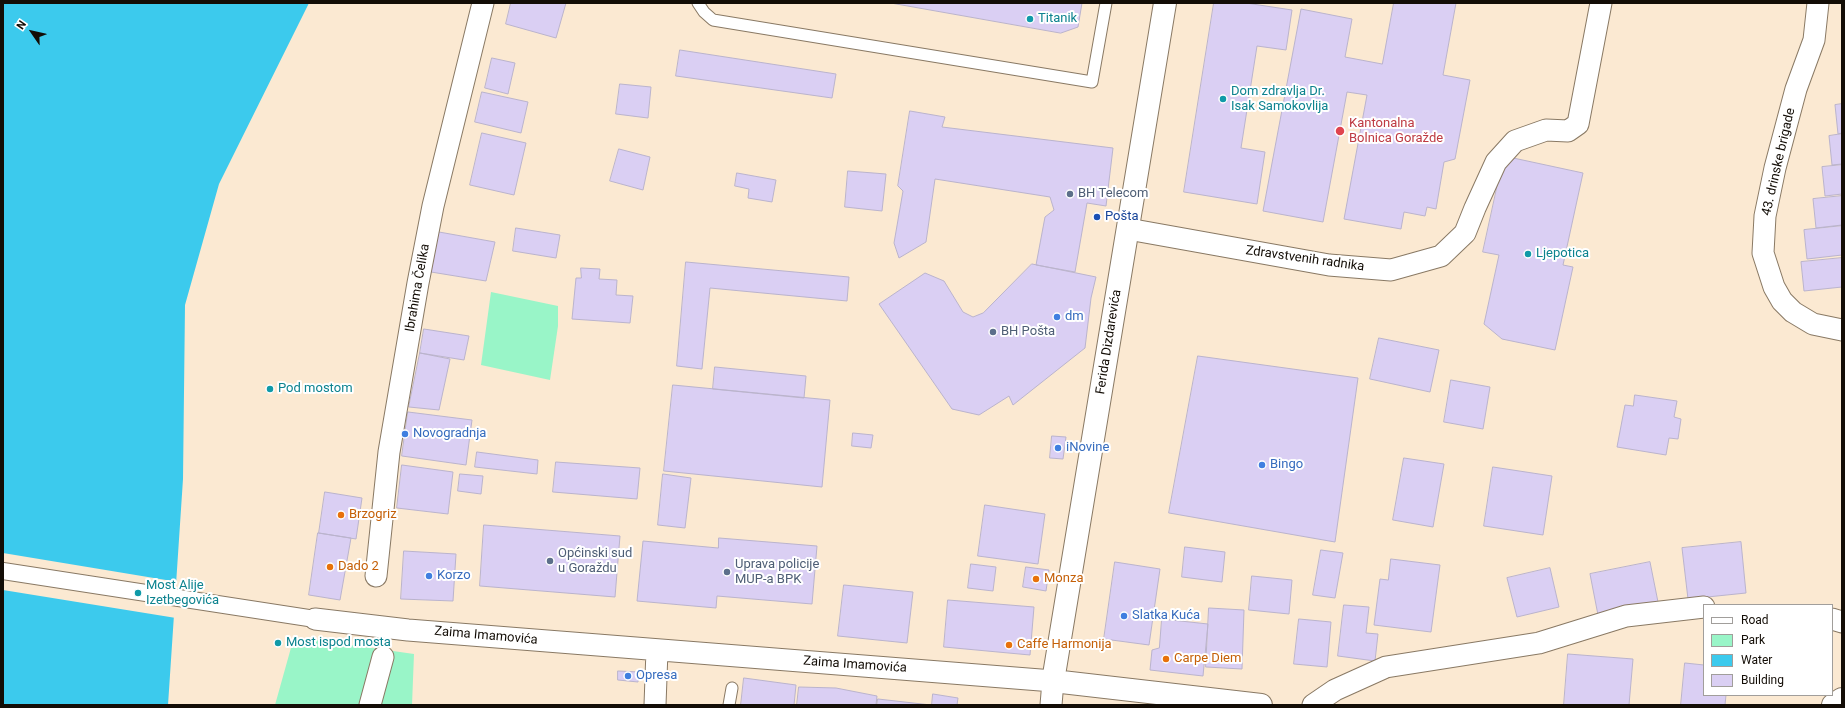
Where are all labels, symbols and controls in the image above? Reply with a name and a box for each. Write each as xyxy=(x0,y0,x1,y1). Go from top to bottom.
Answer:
place label: Titanik xyxy=(1038,11,1077,27)
north arrow xyxy=(12,12,52,52)
marker: Titanik xyxy=(1025,14,1035,24)
text: N xyxy=(14,18,29,32)
place label: Dom zdravlja Dr. Isak Samokovlija xyxy=(1231,84,1328,115)
marker: Dom zdravlja Dr. Isak Samokovlija xyxy=(1218,94,1228,104)
street label: 43. drinske brigade xyxy=(1759,107,1799,217)
place label: Kantonalna Bolnica Goražde xyxy=(1349,116,1443,147)
marker: Kantonalna Bolnica Goražde xyxy=(1334,125,1346,137)
place label: BH Telecom xyxy=(1078,186,1148,202)
marker: BH Telecom xyxy=(1065,189,1075,199)
place label: Pošta xyxy=(1105,209,1139,225)
marker: Pošta xyxy=(1092,212,1102,222)
street label: Ibrahima Čelika xyxy=(403,243,433,333)
street label: Zdravstvenih radnika xyxy=(1245,243,1365,275)
place label: Ljepotica xyxy=(1536,246,1589,262)
marker: Ljepotica xyxy=(1523,249,1533,259)
street label: Ferida Dizdarevića xyxy=(1093,288,1125,396)
place label: dm xyxy=(1065,309,1084,325)
marker: dm xyxy=(1052,312,1062,322)
place label: BH Pošta xyxy=(1001,324,1055,340)
marker: BH Pošta xyxy=(988,327,998,337)
place label: Pod mostom xyxy=(278,381,353,397)
marker: Pod mostom xyxy=(265,384,275,394)
place label: Novogradnja xyxy=(413,426,486,442)
marker: Novogradnja xyxy=(400,429,410,439)
place label: iNovine xyxy=(1066,440,1109,456)
marker: iNovine xyxy=(1053,443,1063,453)
place label: Bingo xyxy=(1270,457,1303,473)
marker: Bingo xyxy=(1257,460,1267,470)
place label: Brzogriz xyxy=(349,507,397,523)
marker: Brzogriz xyxy=(336,510,346,520)
place label: Općinski sud u Goraždu xyxy=(558,546,632,577)
marker: Općinski sud u Goraždu xyxy=(545,556,555,566)
place label: Uprava policije MUP-a BPK xyxy=(735,557,819,588)
place label: Dado 2 xyxy=(338,559,379,575)
marker: Dado 2 xyxy=(325,562,335,572)
marker: Uprava policije MUP-a BPK xyxy=(722,567,732,577)
place label: Korzo xyxy=(437,568,471,584)
marker: Korzo xyxy=(424,571,434,581)
place label: Monza xyxy=(1044,571,1083,587)
marker: Monza xyxy=(1031,574,1041,584)
place label: Most Alije Izetbegovića xyxy=(146,578,219,609)
marker: Most Alije Izetbegovića xyxy=(133,588,143,598)
legend xyxy=(1703,604,1833,696)
place label: Slatka Kuća xyxy=(1132,608,1200,624)
marker: Slatka Kuća xyxy=(1119,611,1129,621)
text: Road xyxy=(1741,613,1769,627)
street label: Zaima Imamovića xyxy=(434,624,538,648)
text: Park xyxy=(1741,633,1765,647)
place label: Most ispod mosta xyxy=(286,635,391,651)
place label: Caffe Harmonija xyxy=(1017,637,1112,653)
marker: Most ispod mosta xyxy=(273,638,283,648)
marker: Caffe Harmonija xyxy=(1004,640,1014,650)
place label: Carpe Diem xyxy=(1174,651,1241,667)
text: Water xyxy=(1741,653,1772,667)
street label: Zaima Imamovića xyxy=(803,654,907,676)
marker: Carpe Diem xyxy=(1161,654,1171,664)
place label: Opresa xyxy=(636,668,677,684)
marker: Opresa xyxy=(623,671,633,681)
text: Building xyxy=(1741,673,1784,687)

